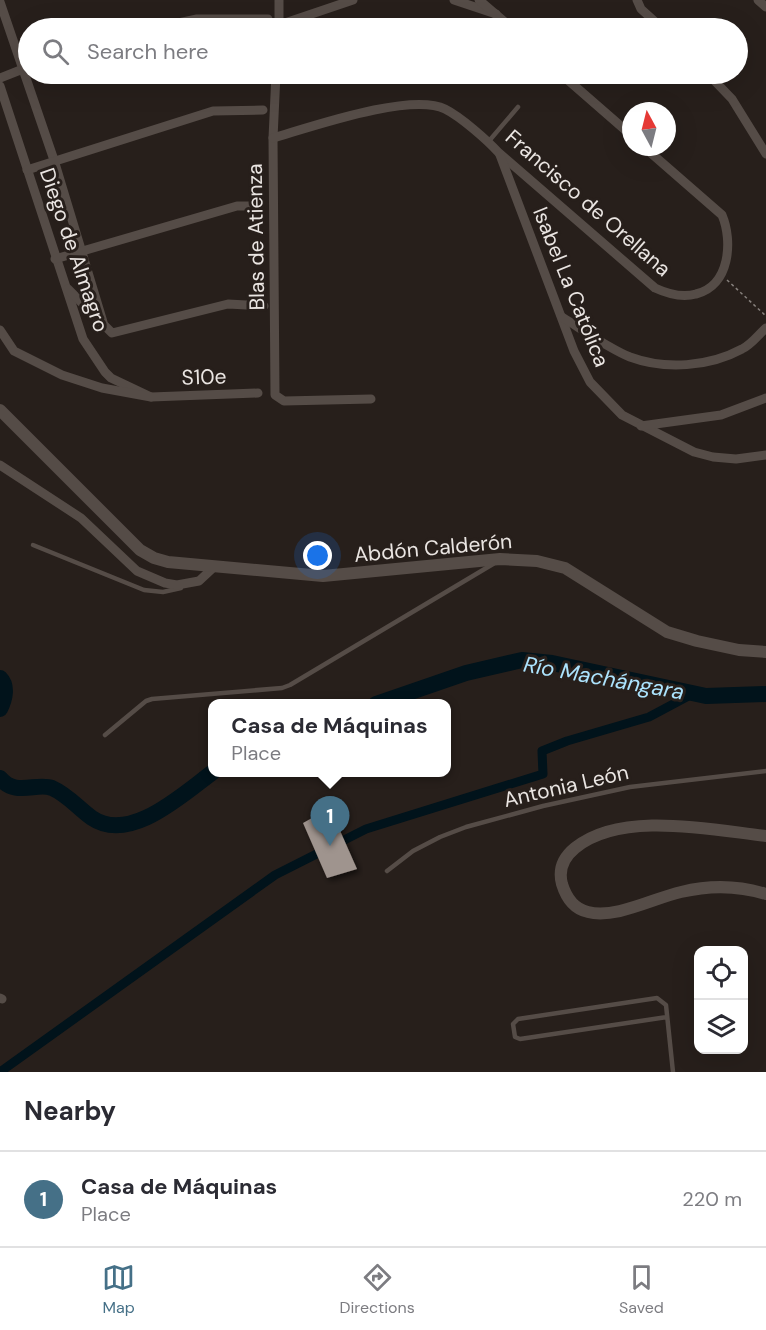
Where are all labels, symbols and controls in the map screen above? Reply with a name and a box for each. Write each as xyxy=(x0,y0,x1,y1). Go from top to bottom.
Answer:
search box xyxy=(18,18,748,84)
icon: search xyxy=(39,35,72,68)
text: Search here xyxy=(87,37,208,66)
north arrow xyxy=(622,102,676,156)
street label: Francisco de Orellana xyxy=(499,123,677,283)
street label: Blas de Atienza xyxy=(241,163,271,311)
street label: Diego de Almagro xyxy=(33,164,115,336)
street label: Isabel La Católica xyxy=(526,203,616,371)
street label: S10e xyxy=(181,362,227,392)
street label: Abdón Calderón xyxy=(353,527,513,569)
your location xyxy=(303,541,332,570)
water label: Río Machángara xyxy=(521,650,687,706)
popup xyxy=(208,699,451,777)
text: Casa de Máquinas xyxy=(231,711,428,740)
text: Place xyxy=(231,740,281,766)
street label: Antonia León xyxy=(501,758,631,814)
pin: 1 xyxy=(310,796,350,846)
map controls xyxy=(694,946,748,1054)
button: locate xyxy=(694,946,748,1000)
button: layers xyxy=(694,1000,748,1054)
text: Nearby xyxy=(24,1094,116,1128)
text: Casa de Máquinas xyxy=(81,1172,277,1201)
text: 1 xyxy=(40,1186,47,1212)
text: 220 m xyxy=(682,1186,742,1212)
text: Place xyxy=(81,1201,131,1227)
tab: Map xyxy=(102,1261,135,1318)
tab: Directions xyxy=(339,1261,415,1318)
tab: Saved xyxy=(619,1261,664,1318)

